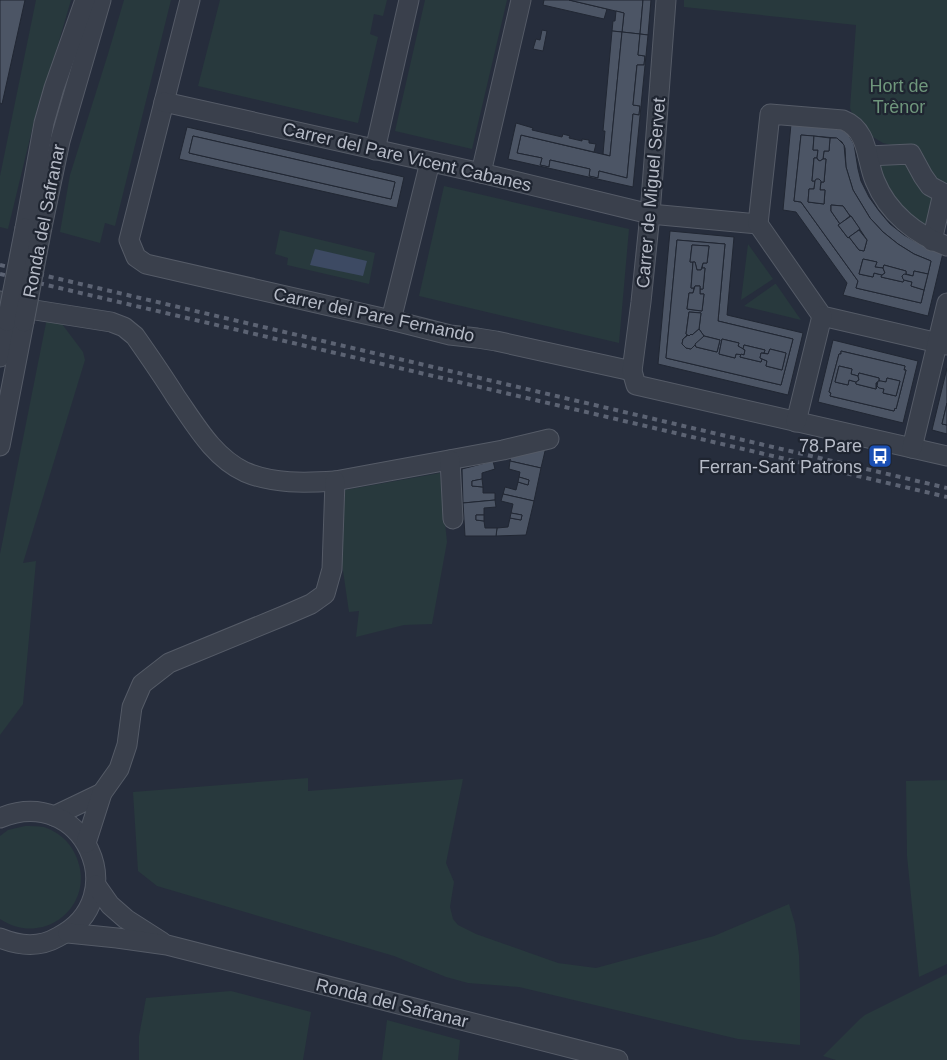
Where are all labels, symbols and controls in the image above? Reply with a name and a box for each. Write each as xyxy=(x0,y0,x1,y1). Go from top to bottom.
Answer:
park label: Hort de Trènor xyxy=(869,76,929,117)
street label: Carrer de Miguel Servet xyxy=(633,97,669,289)
street label: Carrer del Pare Vicent Cabanes xyxy=(281,119,533,195)
street label: Ronda del Safranar xyxy=(19,142,69,300)
street label: Carrer del Pare Fernando xyxy=(272,284,476,346)
place label: 78.Pare Ferran-Sant Patrons xyxy=(699,436,862,477)
bus stop icon: 78.Pare Ferran-Sant Patrons xyxy=(867,443,893,469)
street label: Ronda del Safranar xyxy=(314,974,470,1032)

